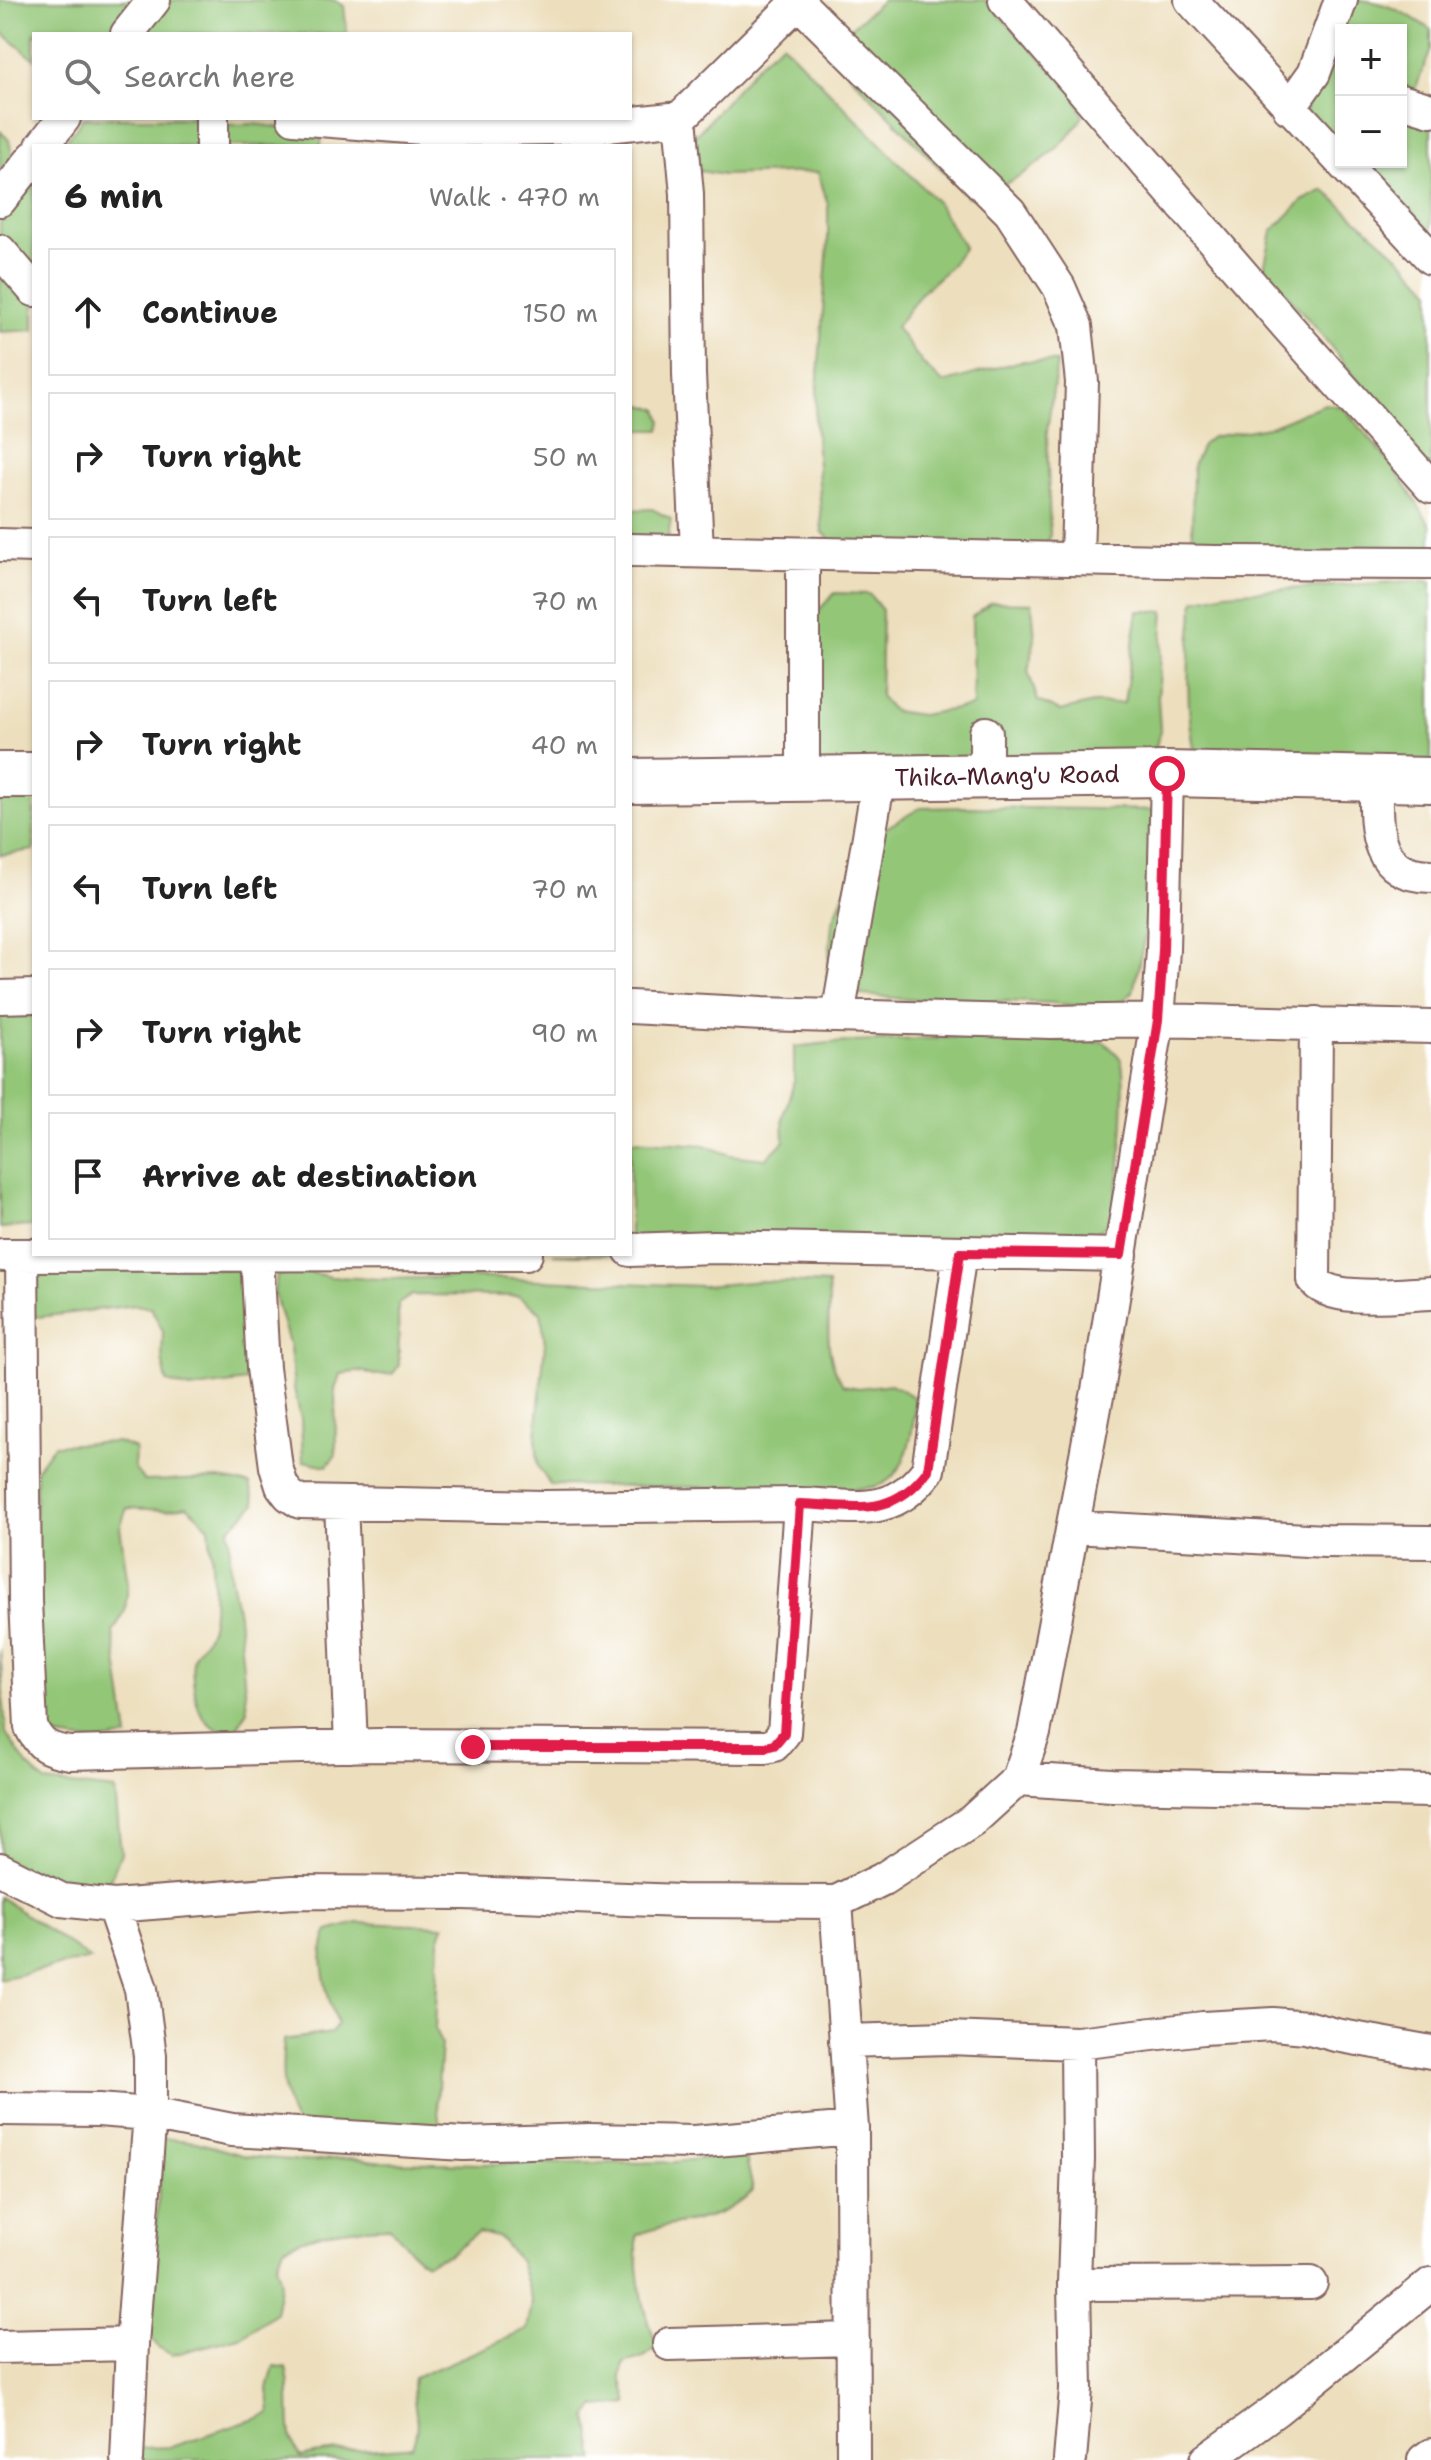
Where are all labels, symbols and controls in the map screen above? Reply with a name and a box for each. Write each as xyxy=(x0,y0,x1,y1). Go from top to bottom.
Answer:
map controls xyxy=(1335,24,1407,168)
button: + xyxy=(1335,24,1407,96)
search box xyxy=(32,32,632,120)
icon: search xyxy=(60,54,104,98)
text: Search here xyxy=(124,56,295,97)
button: − xyxy=(1335,96,1407,168)
text: 6 min xyxy=(64,173,163,219)
text: Walk · 470 m xyxy=(429,179,600,214)
icon: ahead xyxy=(66,290,110,334)
text: Continue xyxy=(142,292,278,333)
text: 150 m xyxy=(522,295,598,330)
icon: right xyxy=(66,434,110,478)
text: Turn right xyxy=(142,436,301,477)
text: 50 m xyxy=(533,439,598,474)
icon: left xyxy=(66,578,110,622)
text: Turn left xyxy=(142,580,277,621)
text: 70 m xyxy=(531,583,598,618)
icon: right xyxy=(66,722,110,766)
text: Turn right xyxy=(142,724,301,765)
text: 40 m xyxy=(531,727,598,762)
route start xyxy=(1149,756,1185,792)
street label: Thika-Mang'u Road xyxy=(894,758,1120,794)
icon: left xyxy=(66,866,110,910)
text: Turn left xyxy=(142,868,277,909)
text: 70 m xyxy=(531,871,598,906)
icon: right xyxy=(66,1010,110,1054)
text: Turn right xyxy=(142,1012,301,1053)
text: 90 m xyxy=(531,1015,598,1050)
icon: arrive xyxy=(66,1154,110,1198)
text: Arrive at destination xyxy=(142,1156,477,1197)
route end xyxy=(455,1729,491,1765)

